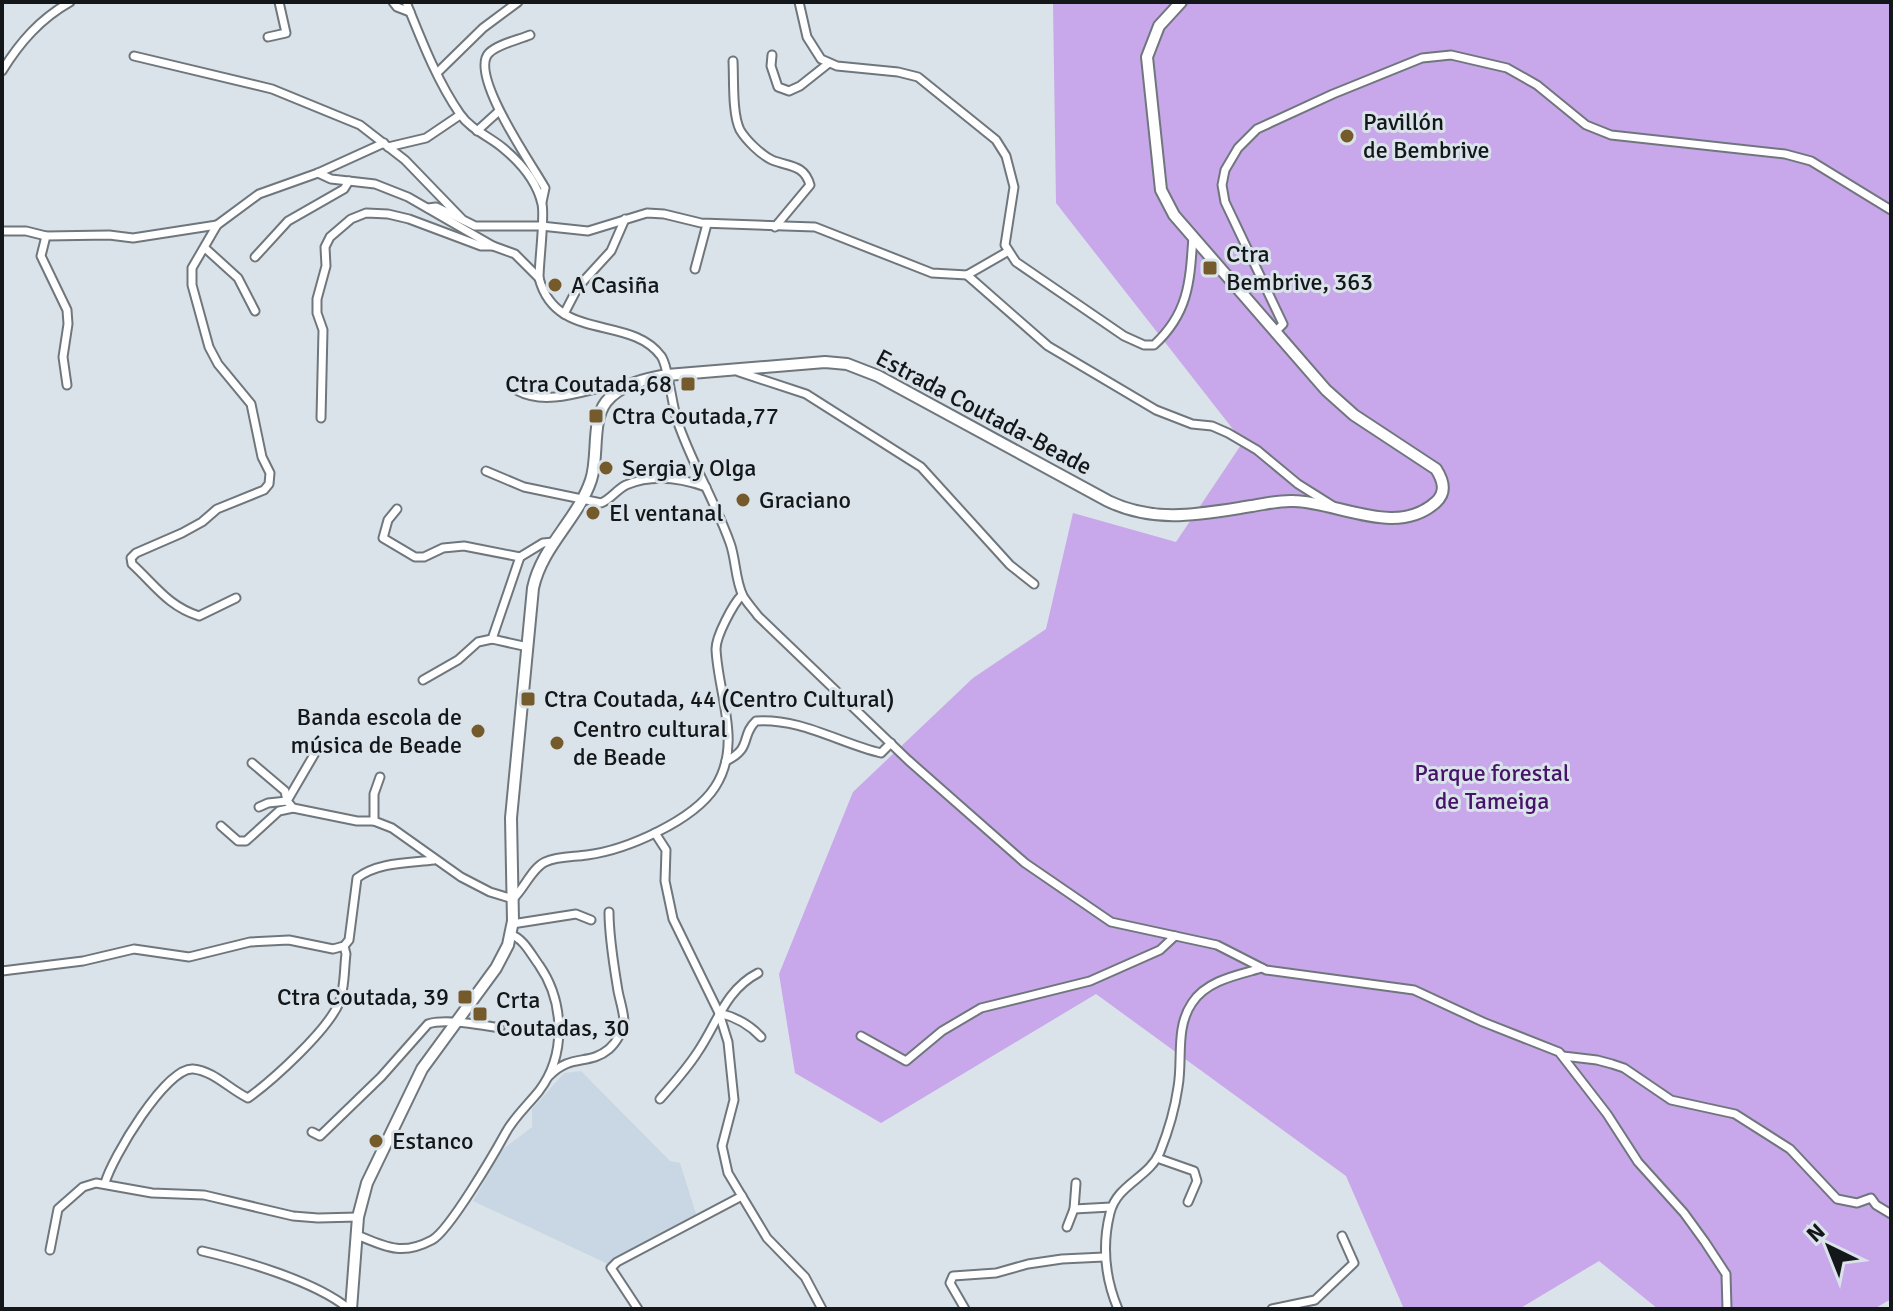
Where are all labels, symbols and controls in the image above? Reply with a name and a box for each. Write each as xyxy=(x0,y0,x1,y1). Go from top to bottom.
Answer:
place label: Pavillón de Bembrive xyxy=(1363,107,1489,165)
marker: Pavillón de Bembrive xyxy=(1338,127,1356,145)
place label: Ctra Bembrive, 363 xyxy=(1226,239,1373,297)
marker: Ctra Bembrive, 363 xyxy=(1201,259,1219,277)
place label: A Casiña xyxy=(571,270,660,300)
marker: A Casiña xyxy=(546,276,564,294)
street label: Estrada Coutada-Beade xyxy=(871,342,1097,482)
place label: Ctra Coutada,68 xyxy=(505,369,672,399)
marker: Ctra Coutada,68 xyxy=(679,375,697,393)
place label: Ctra Coutada,77 xyxy=(612,401,779,431)
marker: Ctra Coutada,77 xyxy=(587,407,605,425)
place label: Sergia y Olga xyxy=(622,453,757,483)
marker: Sergia y Olga xyxy=(597,459,615,477)
place label: Graciano xyxy=(759,485,851,515)
marker: Graciano xyxy=(734,491,752,509)
place label: El ventanal xyxy=(609,498,723,528)
marker: El ventanal xyxy=(584,504,602,522)
place label: Ctra Coutada, 44 (Centro Cultural) xyxy=(544,684,895,714)
marker: Ctra Coutada, 44 (Centro Cultural) xyxy=(519,690,537,708)
place label: Banda escola de música de Beade xyxy=(291,702,462,760)
place label: Centro cultural de Beade xyxy=(573,714,727,772)
marker: Banda escola de música de Beade xyxy=(469,722,487,740)
marker: Centro cultural de Beade xyxy=(548,734,566,752)
park label: Parque forestal de Tameiga xyxy=(1414,758,1570,816)
place label: Ctra Coutada, 39 xyxy=(277,982,449,1012)
place label: Crta Coutadas, 30 xyxy=(496,985,629,1043)
marker: Ctra Coutada, 39 xyxy=(456,988,474,1006)
marker: Crta Coutadas, 30 xyxy=(471,1005,489,1023)
place label: Estanco xyxy=(392,1126,473,1156)
marker: Estanco xyxy=(367,1132,385,1150)
north arrow xyxy=(1789,1207,1869,1287)
text: N xyxy=(1801,1218,1831,1248)

